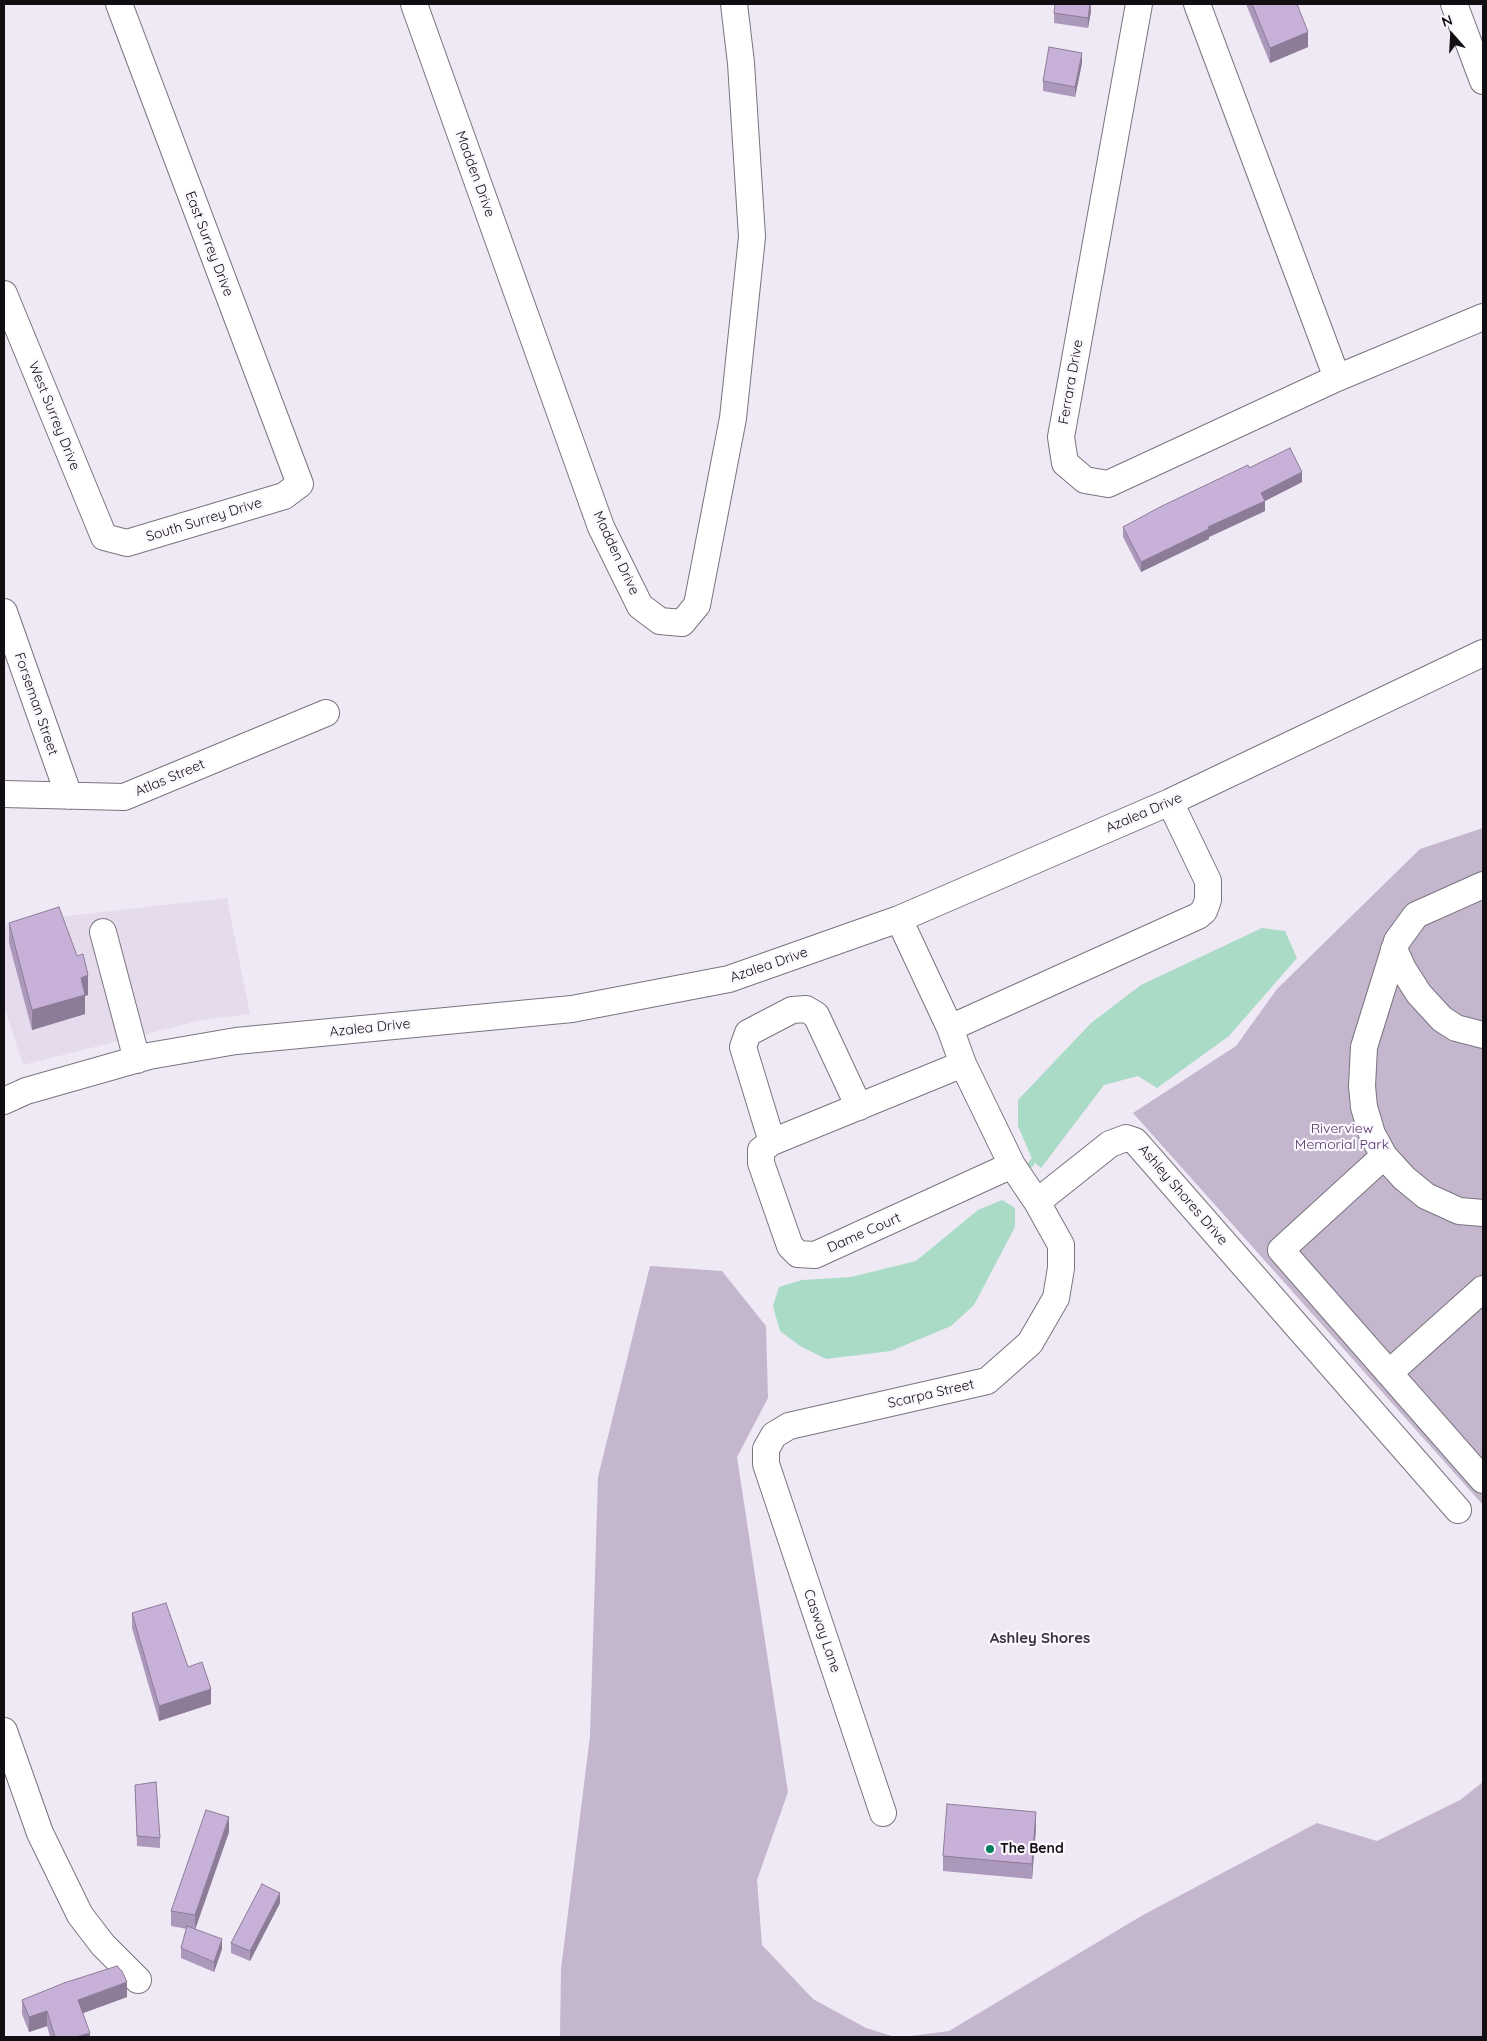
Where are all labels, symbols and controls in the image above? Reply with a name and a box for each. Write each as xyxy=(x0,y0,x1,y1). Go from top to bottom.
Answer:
north arrow xyxy=(1427,10,1477,60)
text: N xyxy=(1439,11,1455,31)
street label: Madden Drive xyxy=(452,129,498,219)
street label: East Surrey Drive xyxy=(181,189,237,299)
street label: Ferrara Drive xyxy=(1055,338,1087,426)
street label: West Surrey Drive xyxy=(24,359,84,473)
street label: South Surrey Drive xyxy=(144,494,264,546)
street label: Madden Drive xyxy=(589,508,643,598)
street label: Forseman Street xyxy=(11,650,61,758)
street label: Atlas Street xyxy=(133,756,207,800)
street label: Azalea Drive xyxy=(1103,789,1185,837)
street label: Azalea Drive xyxy=(728,944,810,986)
street label: Azalea Drive xyxy=(329,1015,411,1041)
park label: Riverview Memorial Park xyxy=(1295,1121,1389,1154)
street label: Ashley Shores Drive xyxy=(1135,1141,1231,1249)
street label: Dame Court xyxy=(825,1209,903,1257)
street label: Scarpa Street xyxy=(886,1376,976,1412)
street label: Casway Lane xyxy=(800,1587,844,1675)
district label: Ashley Shores xyxy=(990,1629,1090,1647)
place label: The Bend xyxy=(1000,1841,1064,1857)
marker: The Bend xyxy=(984,1843,996,1855)

